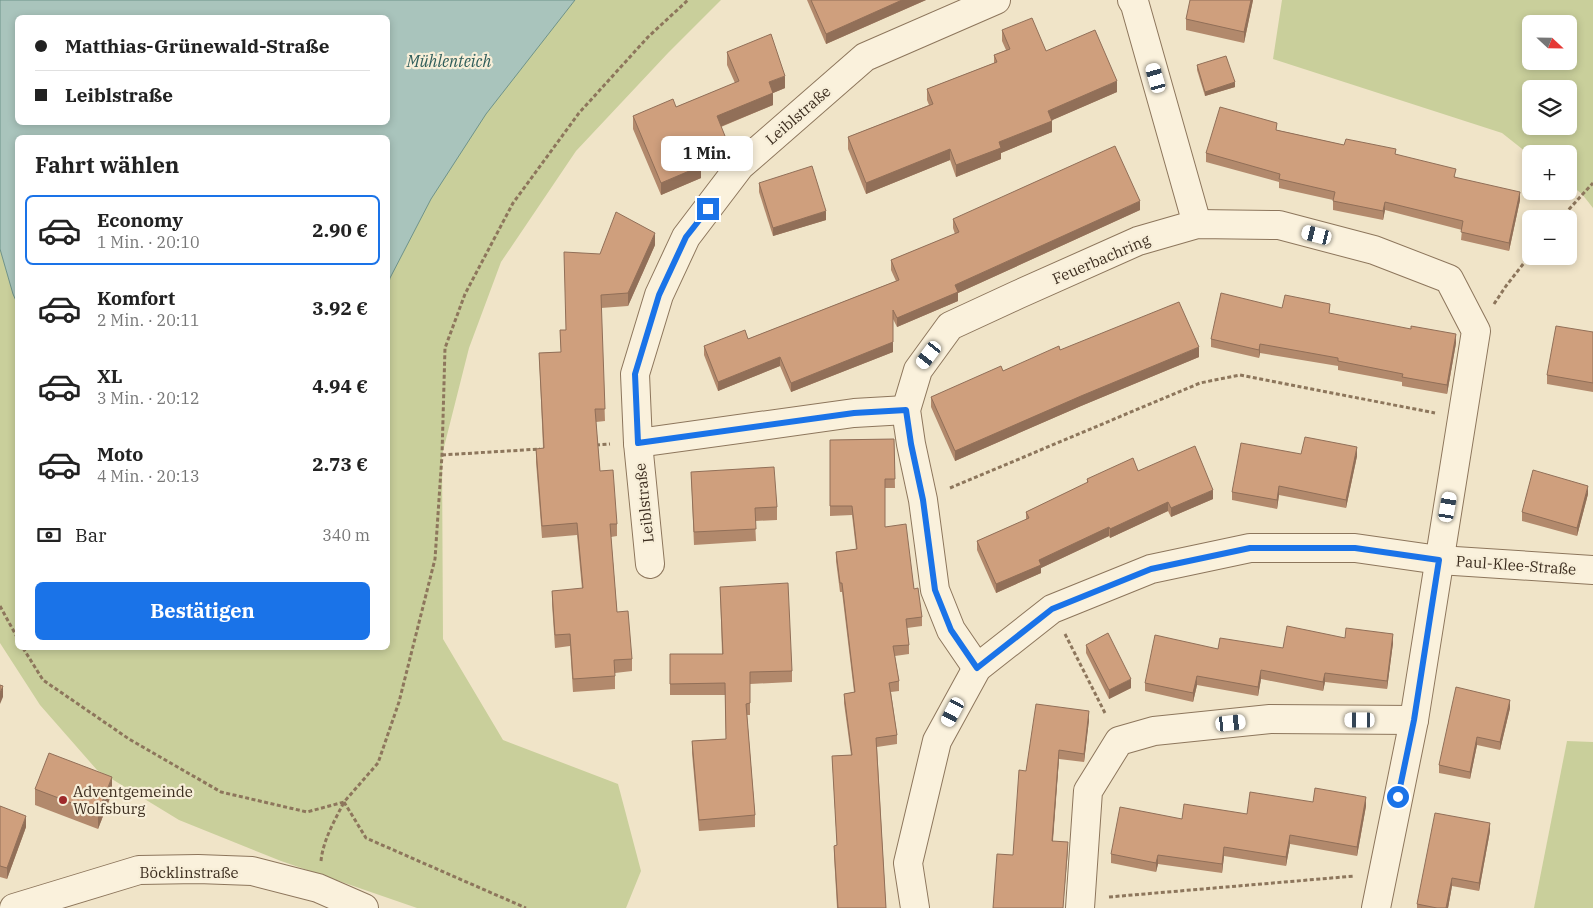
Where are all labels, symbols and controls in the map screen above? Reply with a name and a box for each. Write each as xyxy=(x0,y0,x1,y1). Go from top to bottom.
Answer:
north arrow xyxy=(1522,15,1578,70)
map controls xyxy=(1522,15,1577,265)
text: Matthias-Grünewald-Straße xyxy=(65,34,330,58)
water label: Mühlenteich xyxy=(406,51,491,71)
car xyxy=(1144,62,1167,94)
button: layers xyxy=(1522,80,1577,135)
street label: Leiblstraße xyxy=(762,82,834,148)
text: Leiblstraße xyxy=(65,83,173,107)
callout: 1 Min. xyxy=(662,136,754,172)
text: 1 Min. xyxy=(683,143,731,163)
button: + xyxy=(1522,145,1577,200)
text: Fahrt wählen xyxy=(35,150,179,179)
route end xyxy=(697,198,719,220)
icon: car xyxy=(37,208,82,253)
text: Economy xyxy=(97,208,183,232)
button: − xyxy=(1522,210,1577,265)
text: 2.90 € xyxy=(312,218,368,242)
car xyxy=(1300,224,1333,246)
street label: Feuerbachring xyxy=(1049,230,1153,288)
text: 1 Min. · 20:10 xyxy=(97,232,200,252)
icon: car xyxy=(37,286,82,331)
text: Komfort xyxy=(97,286,175,310)
text: 3.92 € xyxy=(312,296,368,320)
text: 2 Min. · 20:11 xyxy=(97,310,200,330)
car xyxy=(913,339,944,371)
icon: car xyxy=(37,364,82,409)
text: XL xyxy=(97,364,123,388)
text: 4.94 € xyxy=(312,374,368,398)
text: 3 Min. · 20:12 xyxy=(97,388,200,408)
icon: car xyxy=(37,442,82,487)
text: Moto xyxy=(97,442,143,466)
text: 2.73 € xyxy=(312,452,368,476)
street label: Leiblstraße xyxy=(630,462,658,544)
text: 4 Min. · 20:13 xyxy=(97,466,200,486)
car xyxy=(1438,491,1457,523)
icon: cash xyxy=(35,521,63,549)
text: Bar xyxy=(75,523,107,547)
text: 340 m xyxy=(322,525,370,545)
street label: Paul-Klee-Straße xyxy=(1455,551,1577,579)
button: Bestätigen xyxy=(35,582,370,640)
car xyxy=(939,695,966,729)
car xyxy=(1345,713,1375,728)
car xyxy=(1215,714,1246,732)
place label: Adventgemeinde Wolfsburg xyxy=(73,782,193,818)
route start xyxy=(1387,786,1409,808)
marker: Adventgemeinde Wolfsburg xyxy=(57,794,69,806)
street label: Böcklinstraße xyxy=(140,863,238,882)

